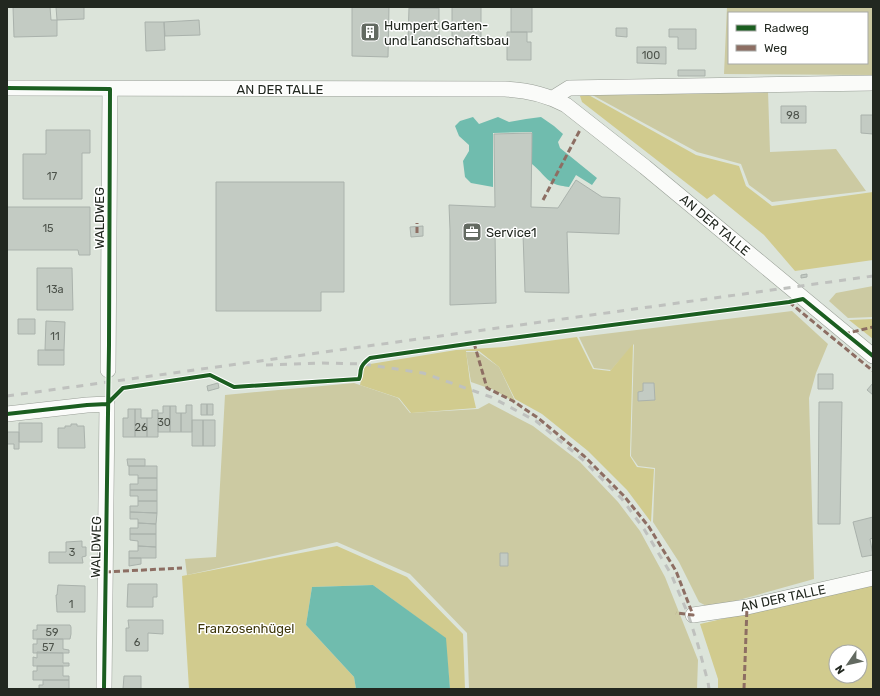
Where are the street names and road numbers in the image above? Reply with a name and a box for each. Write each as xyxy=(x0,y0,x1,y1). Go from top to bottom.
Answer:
street label: AN DER TALLE xyxy=(237,82,324,97)
street label: WALDWEG xyxy=(92,187,107,249)
street label: AN DER TALLE xyxy=(677,191,753,259)
street label: WALDWEG xyxy=(88,516,104,578)
street label: AN DER TALLE xyxy=(739,582,827,614)

